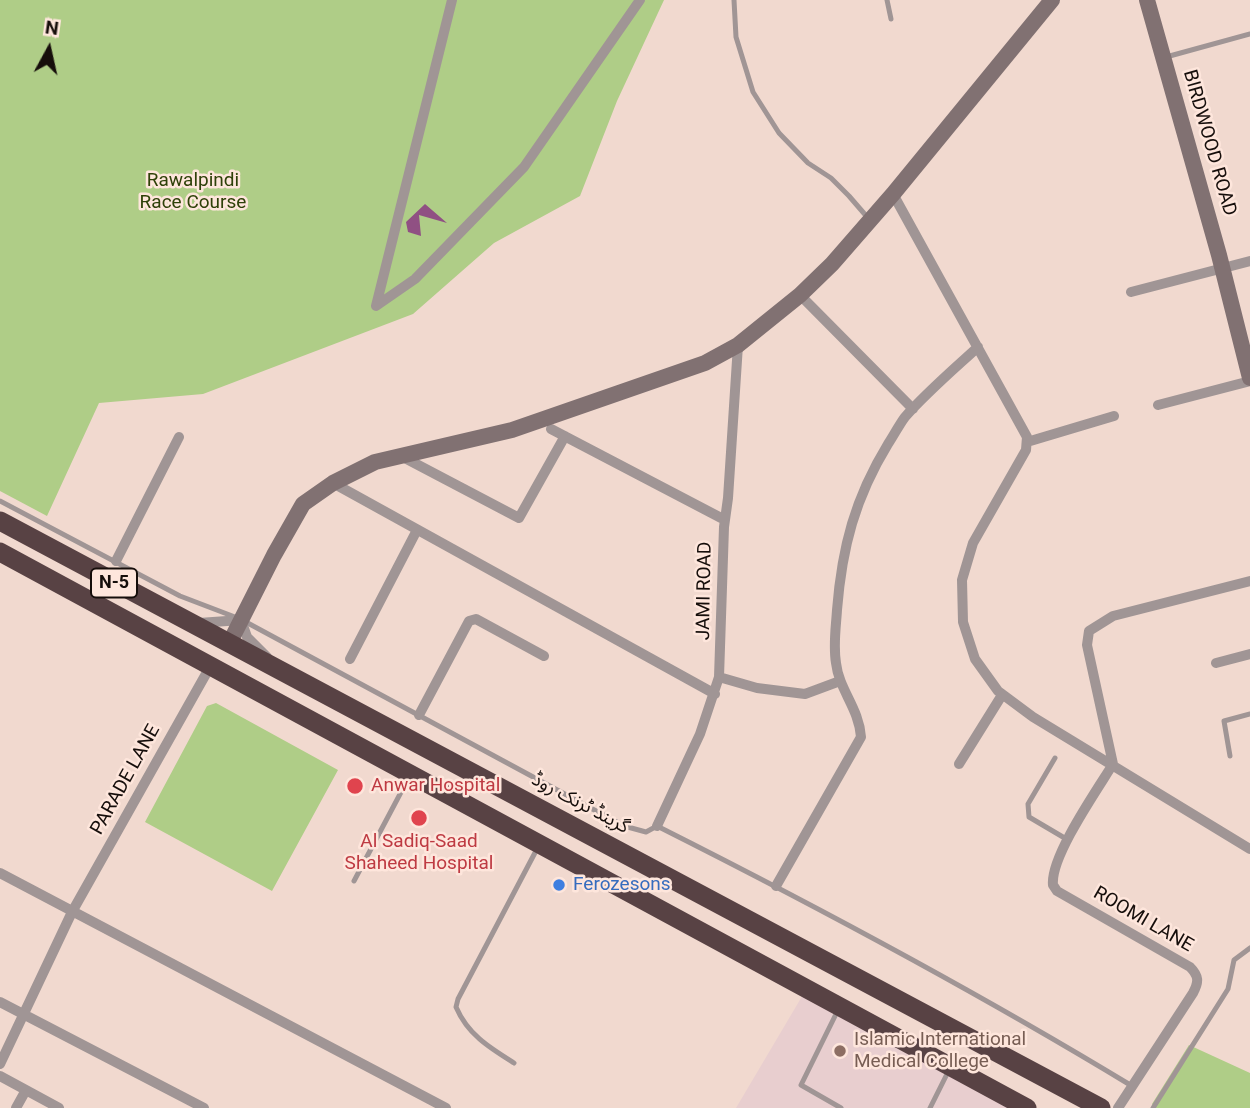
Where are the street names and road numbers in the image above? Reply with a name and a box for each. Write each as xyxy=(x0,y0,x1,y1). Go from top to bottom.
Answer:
street label: BIRDWOOD ROAD xyxy=(1177,67,1241,219)
street label: JAMI ROAD xyxy=(693,542,717,640)
road number: N-5 xyxy=(91,568,137,598)
street label: PARADE LANE xyxy=(86,721,166,839)
street label: گرینڈ ٹرنک روڈ xyxy=(527,769,633,839)
street label: ROOMI LANE xyxy=(1089,882,1197,958)

